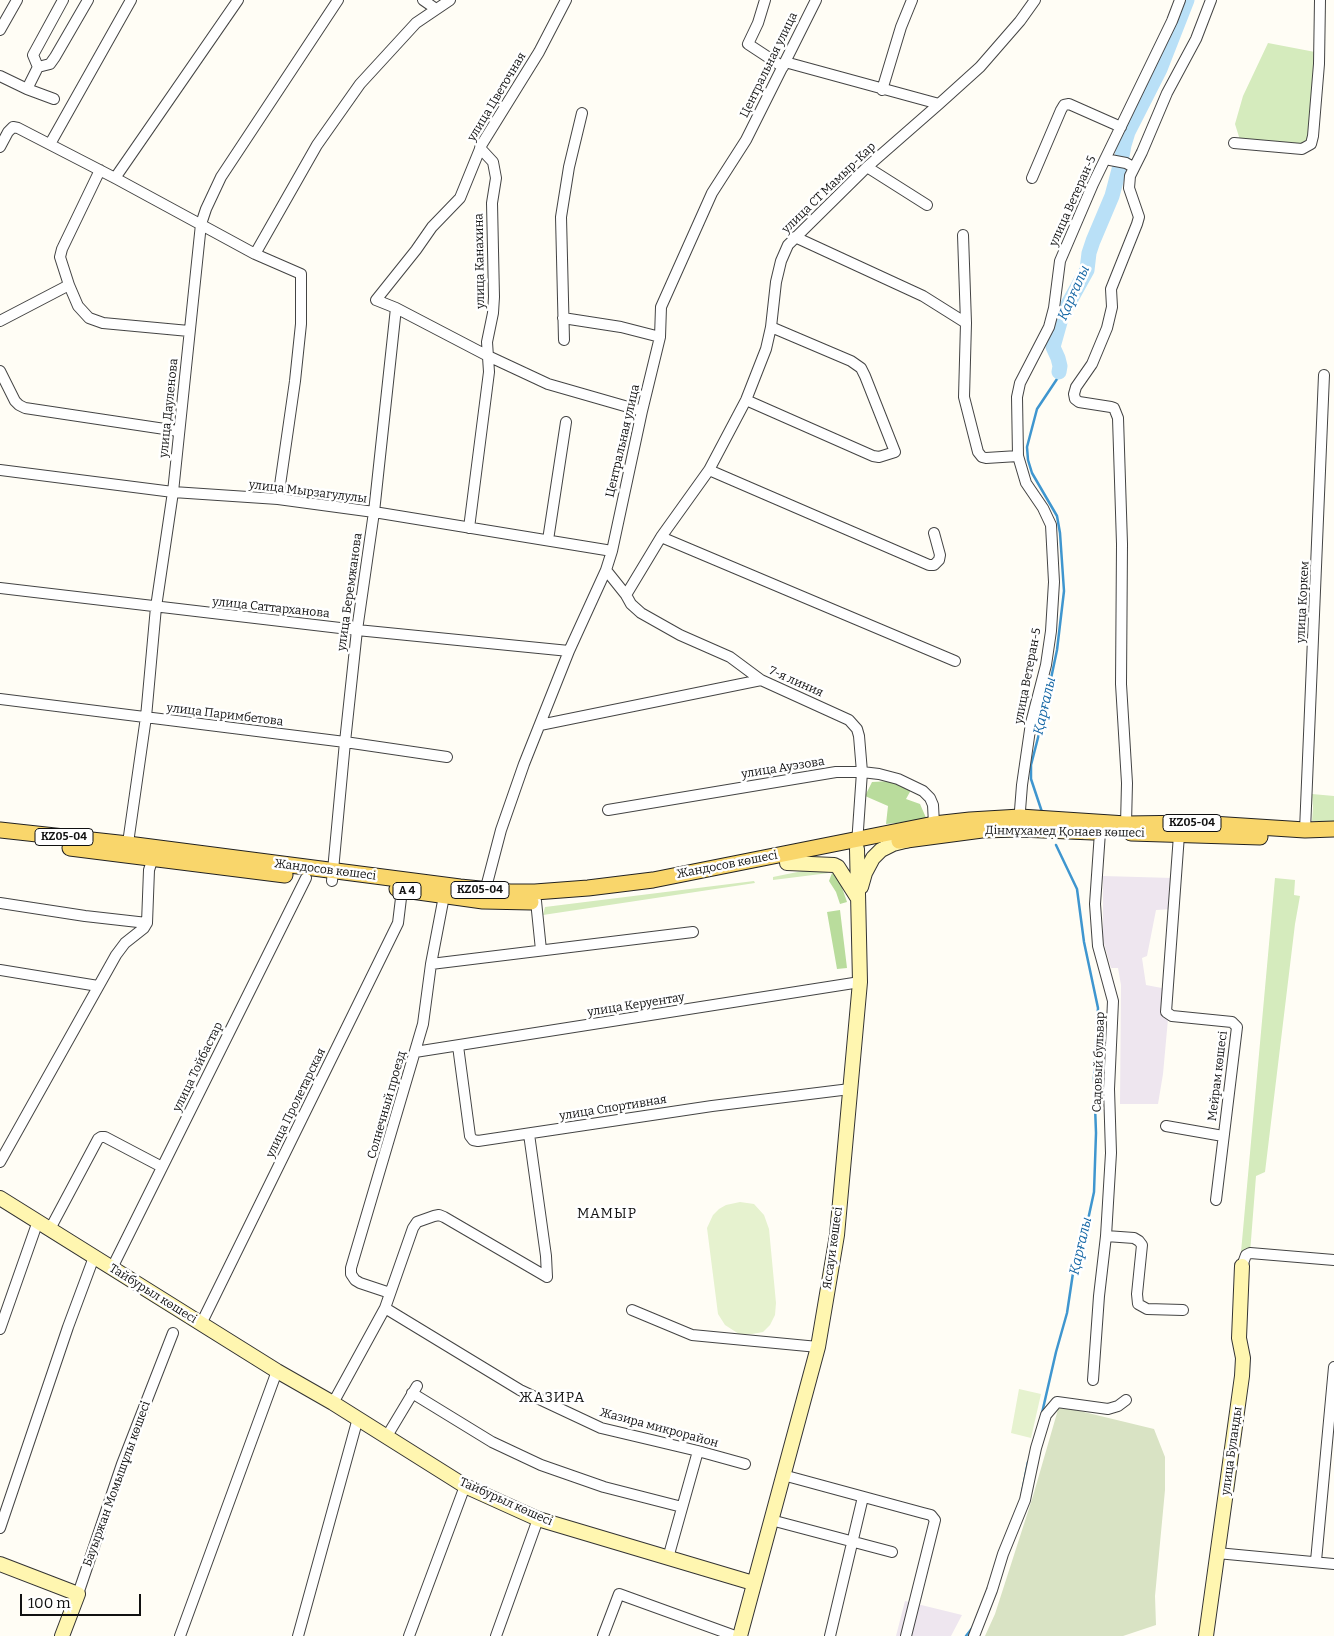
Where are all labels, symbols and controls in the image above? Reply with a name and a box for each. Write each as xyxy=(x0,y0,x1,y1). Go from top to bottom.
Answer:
street label: Центральная улица xyxy=(737,10,801,120)
street label: улица Цветочная xyxy=(465,50,529,144)
street label: улица СТ Мамыр-Кар xyxy=(779,140,879,236)
street label: улица Ветеран-5 xyxy=(1047,154,1099,248)
street label: улица Канахина xyxy=(472,213,488,309)
water label: Қарғалы xyxy=(1054,263,1094,323)
street label: улица Дауленова xyxy=(157,358,181,458)
street label: Центральная улица xyxy=(603,383,643,499)
street label: улица Мырзагулулы xyxy=(248,478,368,506)
street label: улица Беремжанова xyxy=(335,532,365,652)
street label: улица Коркем xyxy=(1294,561,1312,643)
street label: улица Саттарханова xyxy=(212,595,330,621)
street label: улица Ветеран-5 xyxy=(1012,627,1044,725)
street label: 7-я линия xyxy=(767,664,825,700)
water label: Қарғалы xyxy=(1030,676,1060,736)
street label: улица Паримбетова xyxy=(166,701,284,729)
street label: улица Ауэзова xyxy=(740,754,826,782)
road number: KZ05-04 xyxy=(1163,814,1221,831)
street label: Дінмұхамед Қонаев көшесі xyxy=(985,823,1145,841)
road number: KZ05-04 xyxy=(35,829,93,846)
street label: Жандосов көшесі xyxy=(675,848,779,882)
street label: Жандосов көшесі xyxy=(273,857,377,883)
road number: А 4 xyxy=(393,882,421,899)
road number: KZ05-04 xyxy=(451,882,509,898)
street label: улица Керуентау xyxy=(586,990,686,1020)
street label: Садовый бульвар xyxy=(1090,1011,1108,1113)
street label: улица Тойбастар xyxy=(170,1020,226,1114)
street label: Мейрам көшесі xyxy=(1205,1030,1231,1122)
street label: улица Пролетарская xyxy=(263,1046,329,1160)
street label: Солнечный проезд xyxy=(365,1049,409,1161)
street label: улица Спортивная xyxy=(558,1092,668,1124)
district label: МАМЫР xyxy=(576,1206,638,1222)
street label: Яссауи көшесі xyxy=(820,1206,846,1290)
water label: Қарғалы xyxy=(1066,1216,1096,1276)
street label: Тайбурыл көшесі xyxy=(107,1261,199,1327)
district label: ЖАЗИРА xyxy=(518,1390,586,1406)
street label: Бауыржан Момышұлы көшесі xyxy=(80,1399,154,1569)
street label: Жазира микрорайон xyxy=(598,1405,720,1451)
street label: улица Буланды xyxy=(1219,1406,1245,1496)
street label: Тайбурыл көшесі xyxy=(457,1475,555,1529)
scale bar xyxy=(22,1584,144,1616)
text: 100 m xyxy=(28,1594,71,1612)

